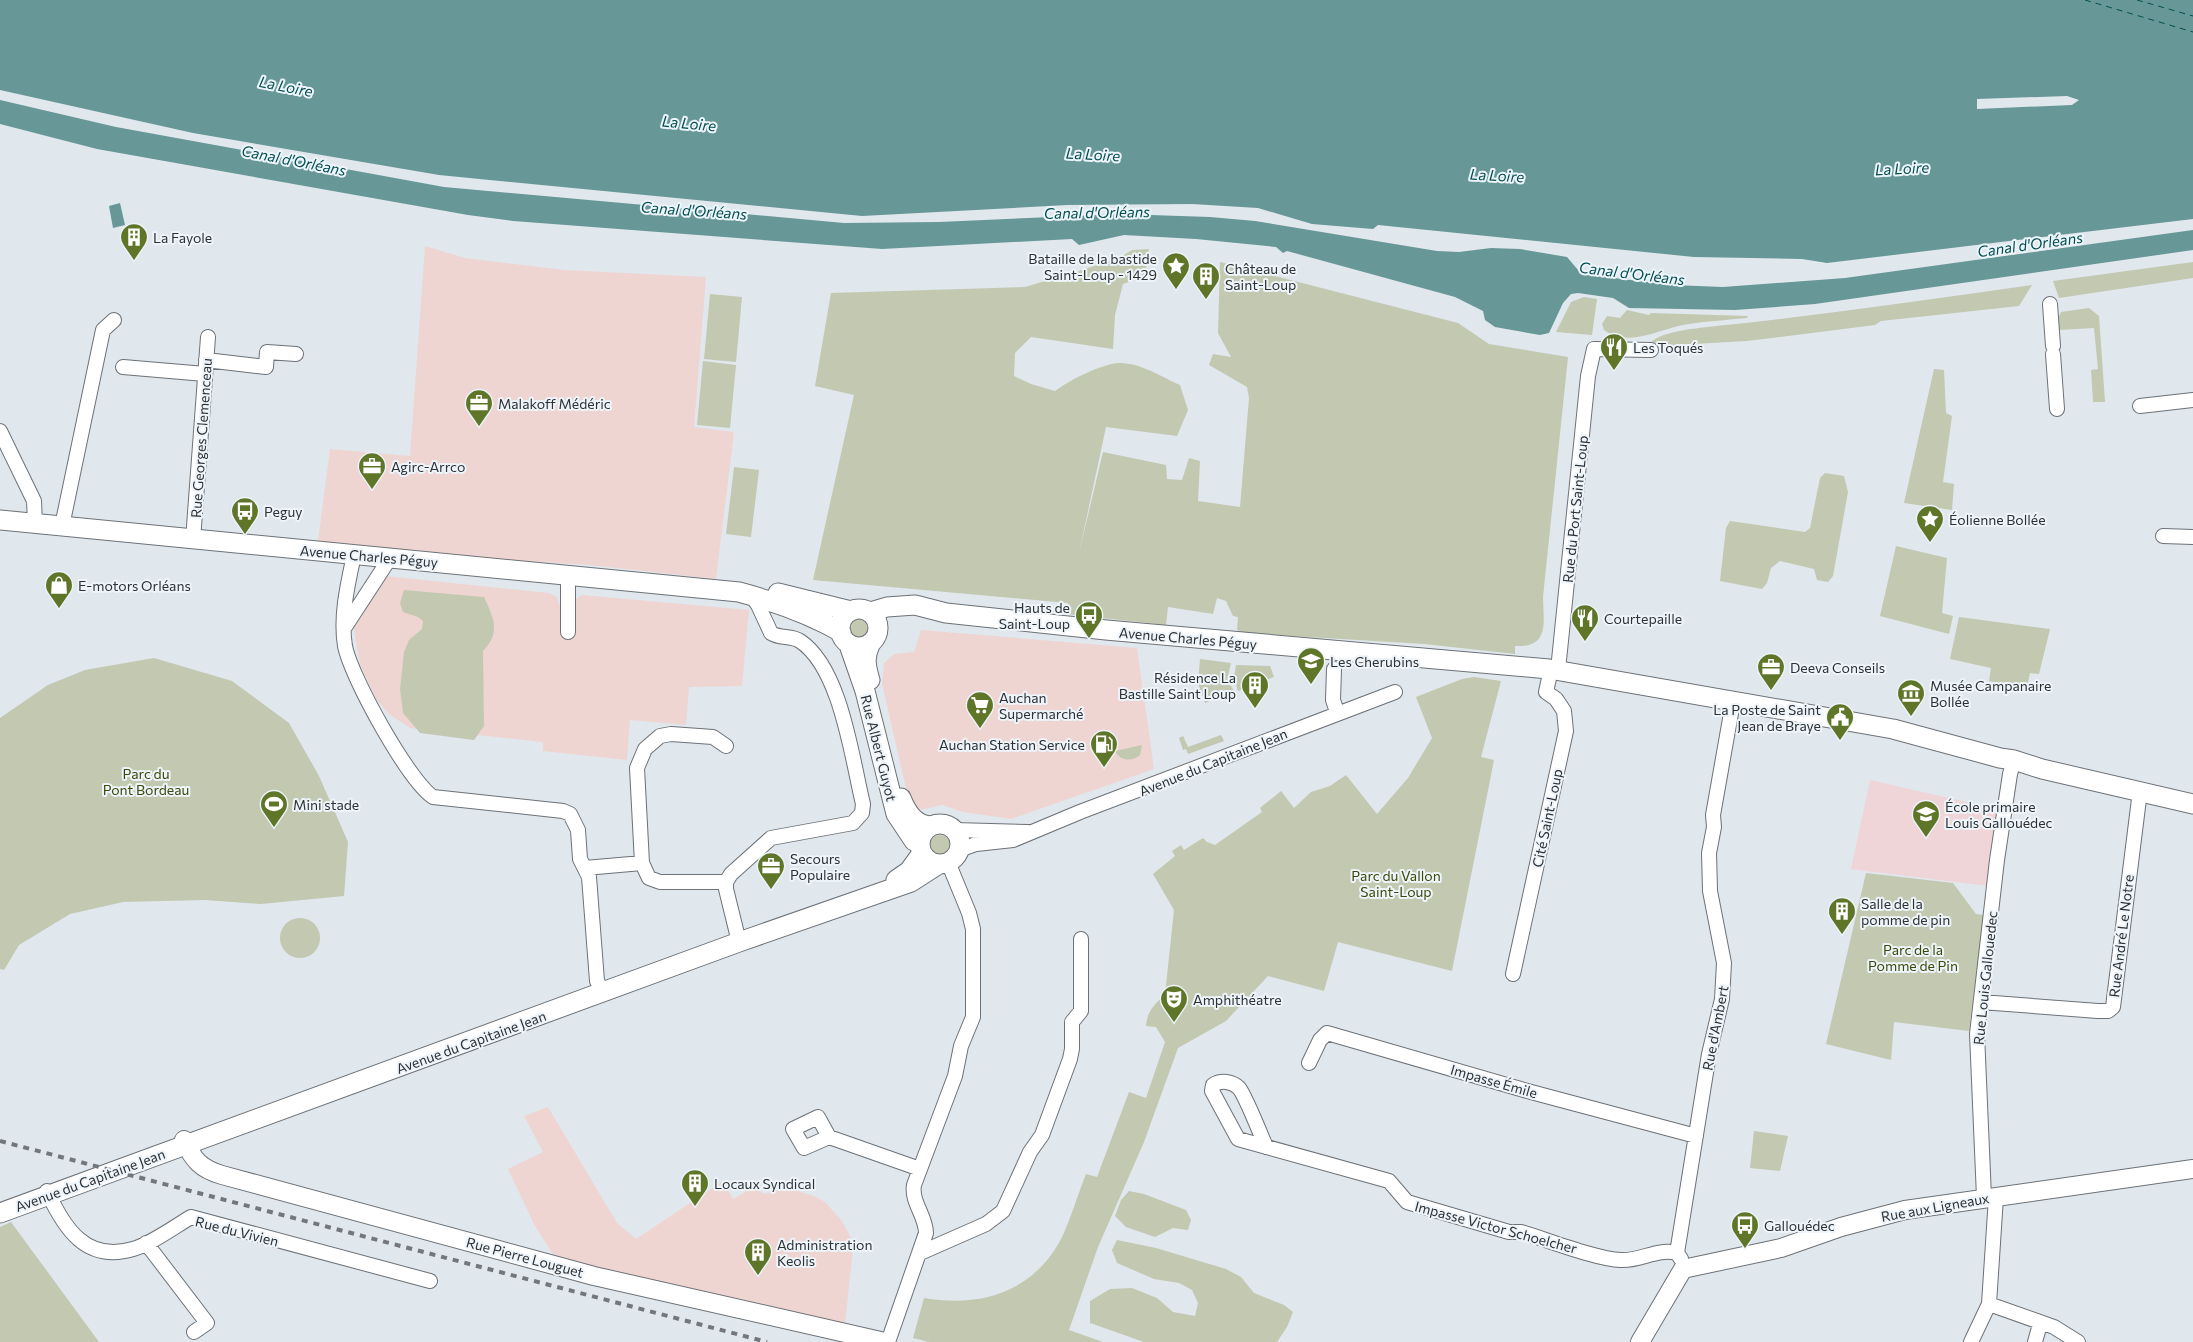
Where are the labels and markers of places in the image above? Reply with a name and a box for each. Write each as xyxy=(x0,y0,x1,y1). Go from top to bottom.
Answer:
building icon: La Fayole xyxy=(119,222,149,261)
place label: La Fayole xyxy=(153,229,212,246)
place label: Bataille de la bastide Saint-Loup - 1429 xyxy=(1028,250,1157,283)
place icon: Bataille de la bastide Saint-Loup - 1429 xyxy=(1161,251,1191,290)
place label: Château de Saint-Loup xyxy=(1225,260,1296,293)
building icon: Château de Saint-Loup xyxy=(1191,261,1221,300)
restaurant icon: Les Toqués xyxy=(1599,332,1629,371)
place label: Les Toqués xyxy=(1633,339,1703,356)
office icon: Malakoff Médéric xyxy=(464,388,494,427)
place label: Malakoff Médéric xyxy=(498,395,611,412)
office icon: Agirc-Arrco xyxy=(357,451,387,490)
place label: Agirc-Arrco xyxy=(391,458,465,475)
bus stop icon: Peguy xyxy=(230,496,260,535)
place label: Peguy xyxy=(264,503,303,520)
place icon: Éolienne Bollée xyxy=(1915,504,1945,543)
place label: Éolienne Bollée xyxy=(1949,511,2046,528)
shop icon: E-motors Orléans xyxy=(44,570,74,609)
place label: E-motors Orléans xyxy=(78,577,191,594)
place label: Hauts de Saint-Loup xyxy=(999,599,1070,632)
bus stop icon: Hauts de Saint-Loup xyxy=(1074,600,1104,639)
restaurant icon: Courtepaille xyxy=(1570,603,1600,642)
place label: Courtepaille xyxy=(1604,610,1682,627)
school or university icon: Les Cherubins xyxy=(1296,646,1326,685)
office icon: Deeva Conseils xyxy=(1756,652,1786,691)
place label: Les Cherubins xyxy=(1330,653,1419,670)
place label: Deeva Conseils xyxy=(1790,659,1885,676)
place label: Résidence La Bastille Saint Loup xyxy=(1119,669,1236,702)
building icon: Résidence La Bastille Saint Loup xyxy=(1240,670,1270,709)
place label: Musée Campanaire Bollée xyxy=(1930,677,2051,710)
museum icon: Musée Campanaire Bollée xyxy=(1896,678,1926,717)
place label: Auchan Supermarché xyxy=(999,689,1084,722)
supermarket icon: Auchan Supermarché xyxy=(965,690,995,729)
place label: La Poste de Saint Jean de Braye xyxy=(1713,701,1821,734)
public building icon: La Poste de Saint Jean de Braye xyxy=(1825,702,1855,741)
fuel station icon: Auchan Station Service xyxy=(1089,729,1119,768)
place label: Auchan Station Service xyxy=(939,736,1085,753)
sports icon: Mini stade xyxy=(259,789,289,828)
place label: Mini stade xyxy=(293,796,359,813)
place label: École primaire Louis Gallouédec xyxy=(1945,798,2053,831)
school or university icon: École primaire Louis Gallouédec xyxy=(1911,799,1941,838)
place label: Secours Populaire xyxy=(790,850,850,883)
office icon: Secours Populaire xyxy=(756,851,786,890)
place label: Salle de la pomme de pin xyxy=(1861,895,1950,928)
building icon: Salle de la pomme de pin xyxy=(1827,896,1857,935)
theatre icon: Amphithéatre xyxy=(1159,984,1189,1023)
place label: Amphithéatre xyxy=(1193,991,1282,1008)
building icon: Locaux Syndical xyxy=(680,1168,710,1207)
place label: Locaux Syndical xyxy=(714,1175,815,1192)
bus stop icon: Gallouédec xyxy=(1730,1210,1760,1249)
place label: Gallouédec xyxy=(1764,1217,1835,1234)
place label: Administration Keolis xyxy=(777,1236,872,1269)
building icon: Administration Keolis xyxy=(743,1237,773,1276)

